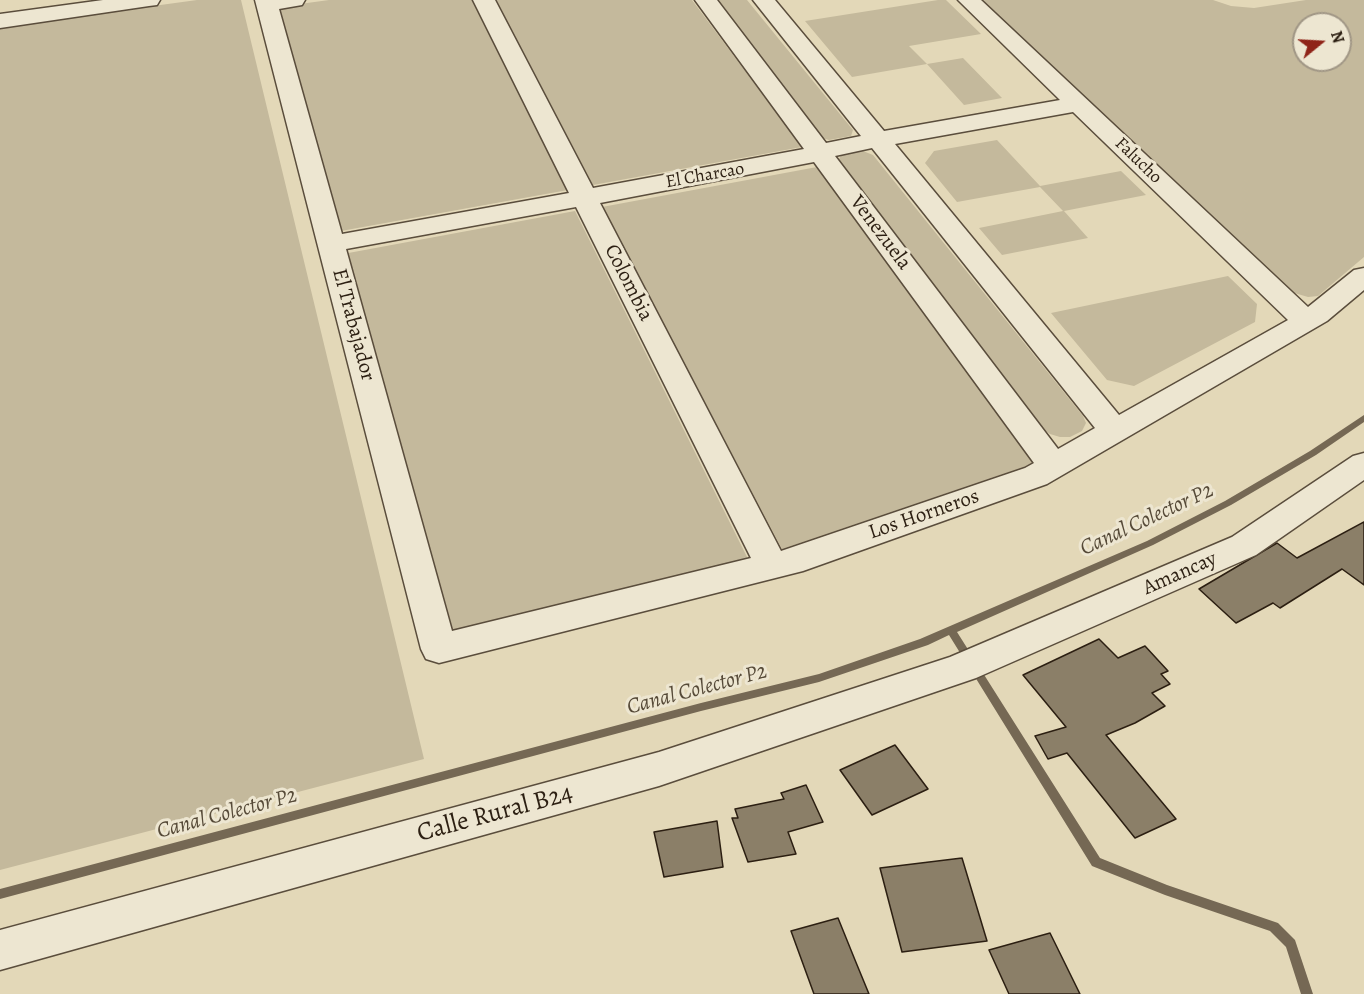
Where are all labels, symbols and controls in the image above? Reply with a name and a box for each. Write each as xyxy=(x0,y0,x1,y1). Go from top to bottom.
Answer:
north arrow xyxy=(1292,12,1352,72)
text: N xyxy=(1325,28,1349,46)
street label: Falucho xyxy=(1110,133,1166,189)
street label: El Charcao xyxy=(664,158,746,194)
street label: Venezuela xyxy=(844,191,916,275)
street label: Colombia xyxy=(598,240,658,326)
street label: El Trabajador xyxy=(326,266,380,384)
water label: Canal Colector P2 xyxy=(1076,478,1218,562)
street label: Los Horneros xyxy=(865,484,983,546)
street label: Amancay xyxy=(1139,547,1221,601)
water label: Canal Colector P2 xyxy=(624,659,770,721)
street label: Calle Rural B24 xyxy=(414,778,576,850)
water label: Canal Colector P2 xyxy=(154,783,300,845)

